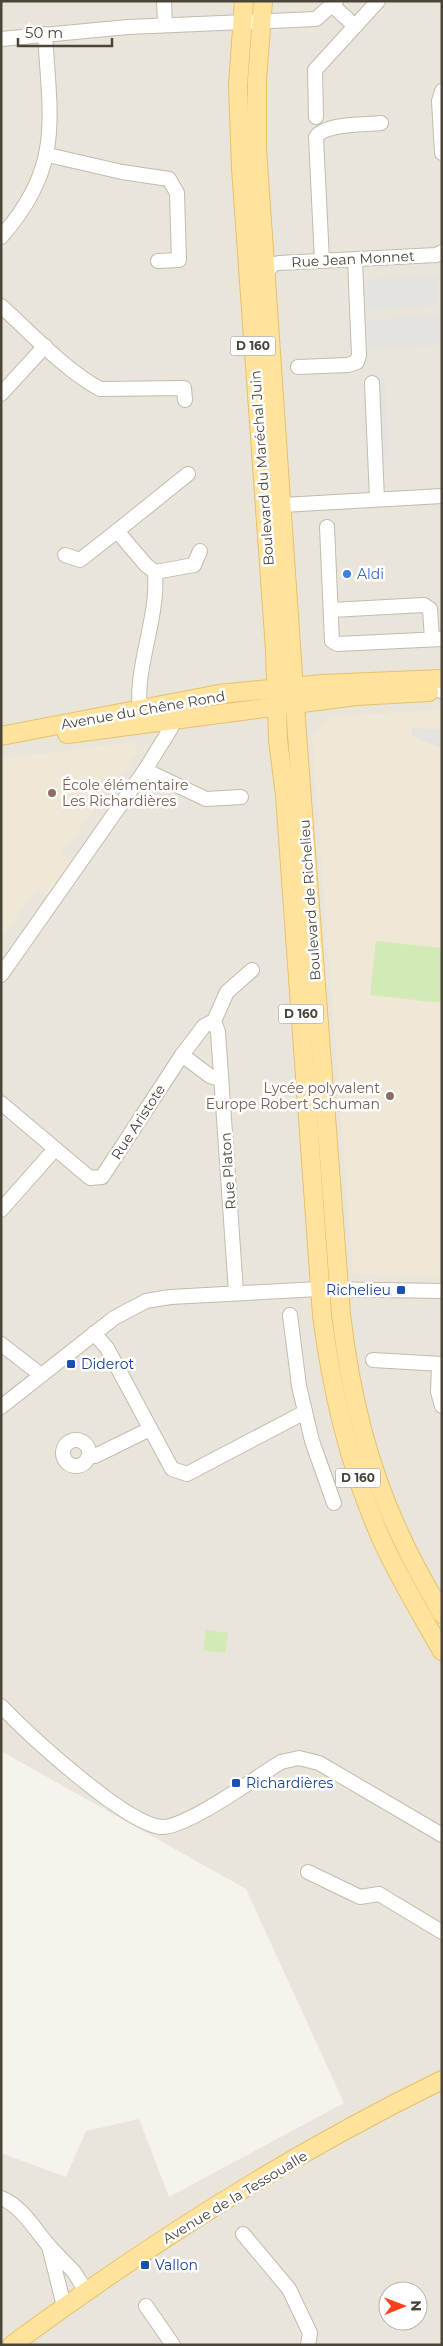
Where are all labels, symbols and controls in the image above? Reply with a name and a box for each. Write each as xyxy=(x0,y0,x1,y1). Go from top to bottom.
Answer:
scale bar xyxy=(18,15,111,47)
text: 50 m xyxy=(25,23,63,42)
street label: Rue Jean Monnet xyxy=(291,247,415,271)
road number: D 160 xyxy=(230,336,276,356)
street label: Boulevard du Maréchal Juin xyxy=(246,370,278,566)
place label: Aldi xyxy=(357,565,384,583)
marker: Aldi xyxy=(341,568,353,580)
street label: Avenue du Chêne Rond xyxy=(60,687,226,733)
place label: École élémentaire Les Richardières xyxy=(62,776,188,810)
marker: École élémentaire Les Richardières xyxy=(46,787,58,799)
street label: Boulevard de Richelieu xyxy=(295,819,325,981)
road number: D 160 xyxy=(278,1004,324,1024)
place label: Lycée polyvalent Europe Robert Schuman xyxy=(206,1079,380,1113)
street label: Rue Aristote xyxy=(107,1081,169,1163)
marker: Lycée polyvalent Europe Robert Schuman xyxy=(384,1090,396,1102)
street label: Rue Platon xyxy=(216,1132,240,1210)
place label: Richelieu xyxy=(326,1281,391,1299)
marker: Richelieu xyxy=(395,1284,407,1296)
place label: Diderot xyxy=(81,1355,134,1373)
marker: Diderot xyxy=(65,1358,77,1370)
road number: D 160 xyxy=(336,1469,380,1488)
place label: Richardières xyxy=(246,1774,333,1792)
marker: Richardières xyxy=(230,1777,242,1789)
street label: Avenue de la Tessoualle xyxy=(159,2147,311,2247)
place label: Vallon xyxy=(155,2256,198,2274)
marker: Vallon xyxy=(139,2259,151,2271)
north arrow xyxy=(378,2281,428,2331)
text: N xyxy=(407,2300,425,2312)

